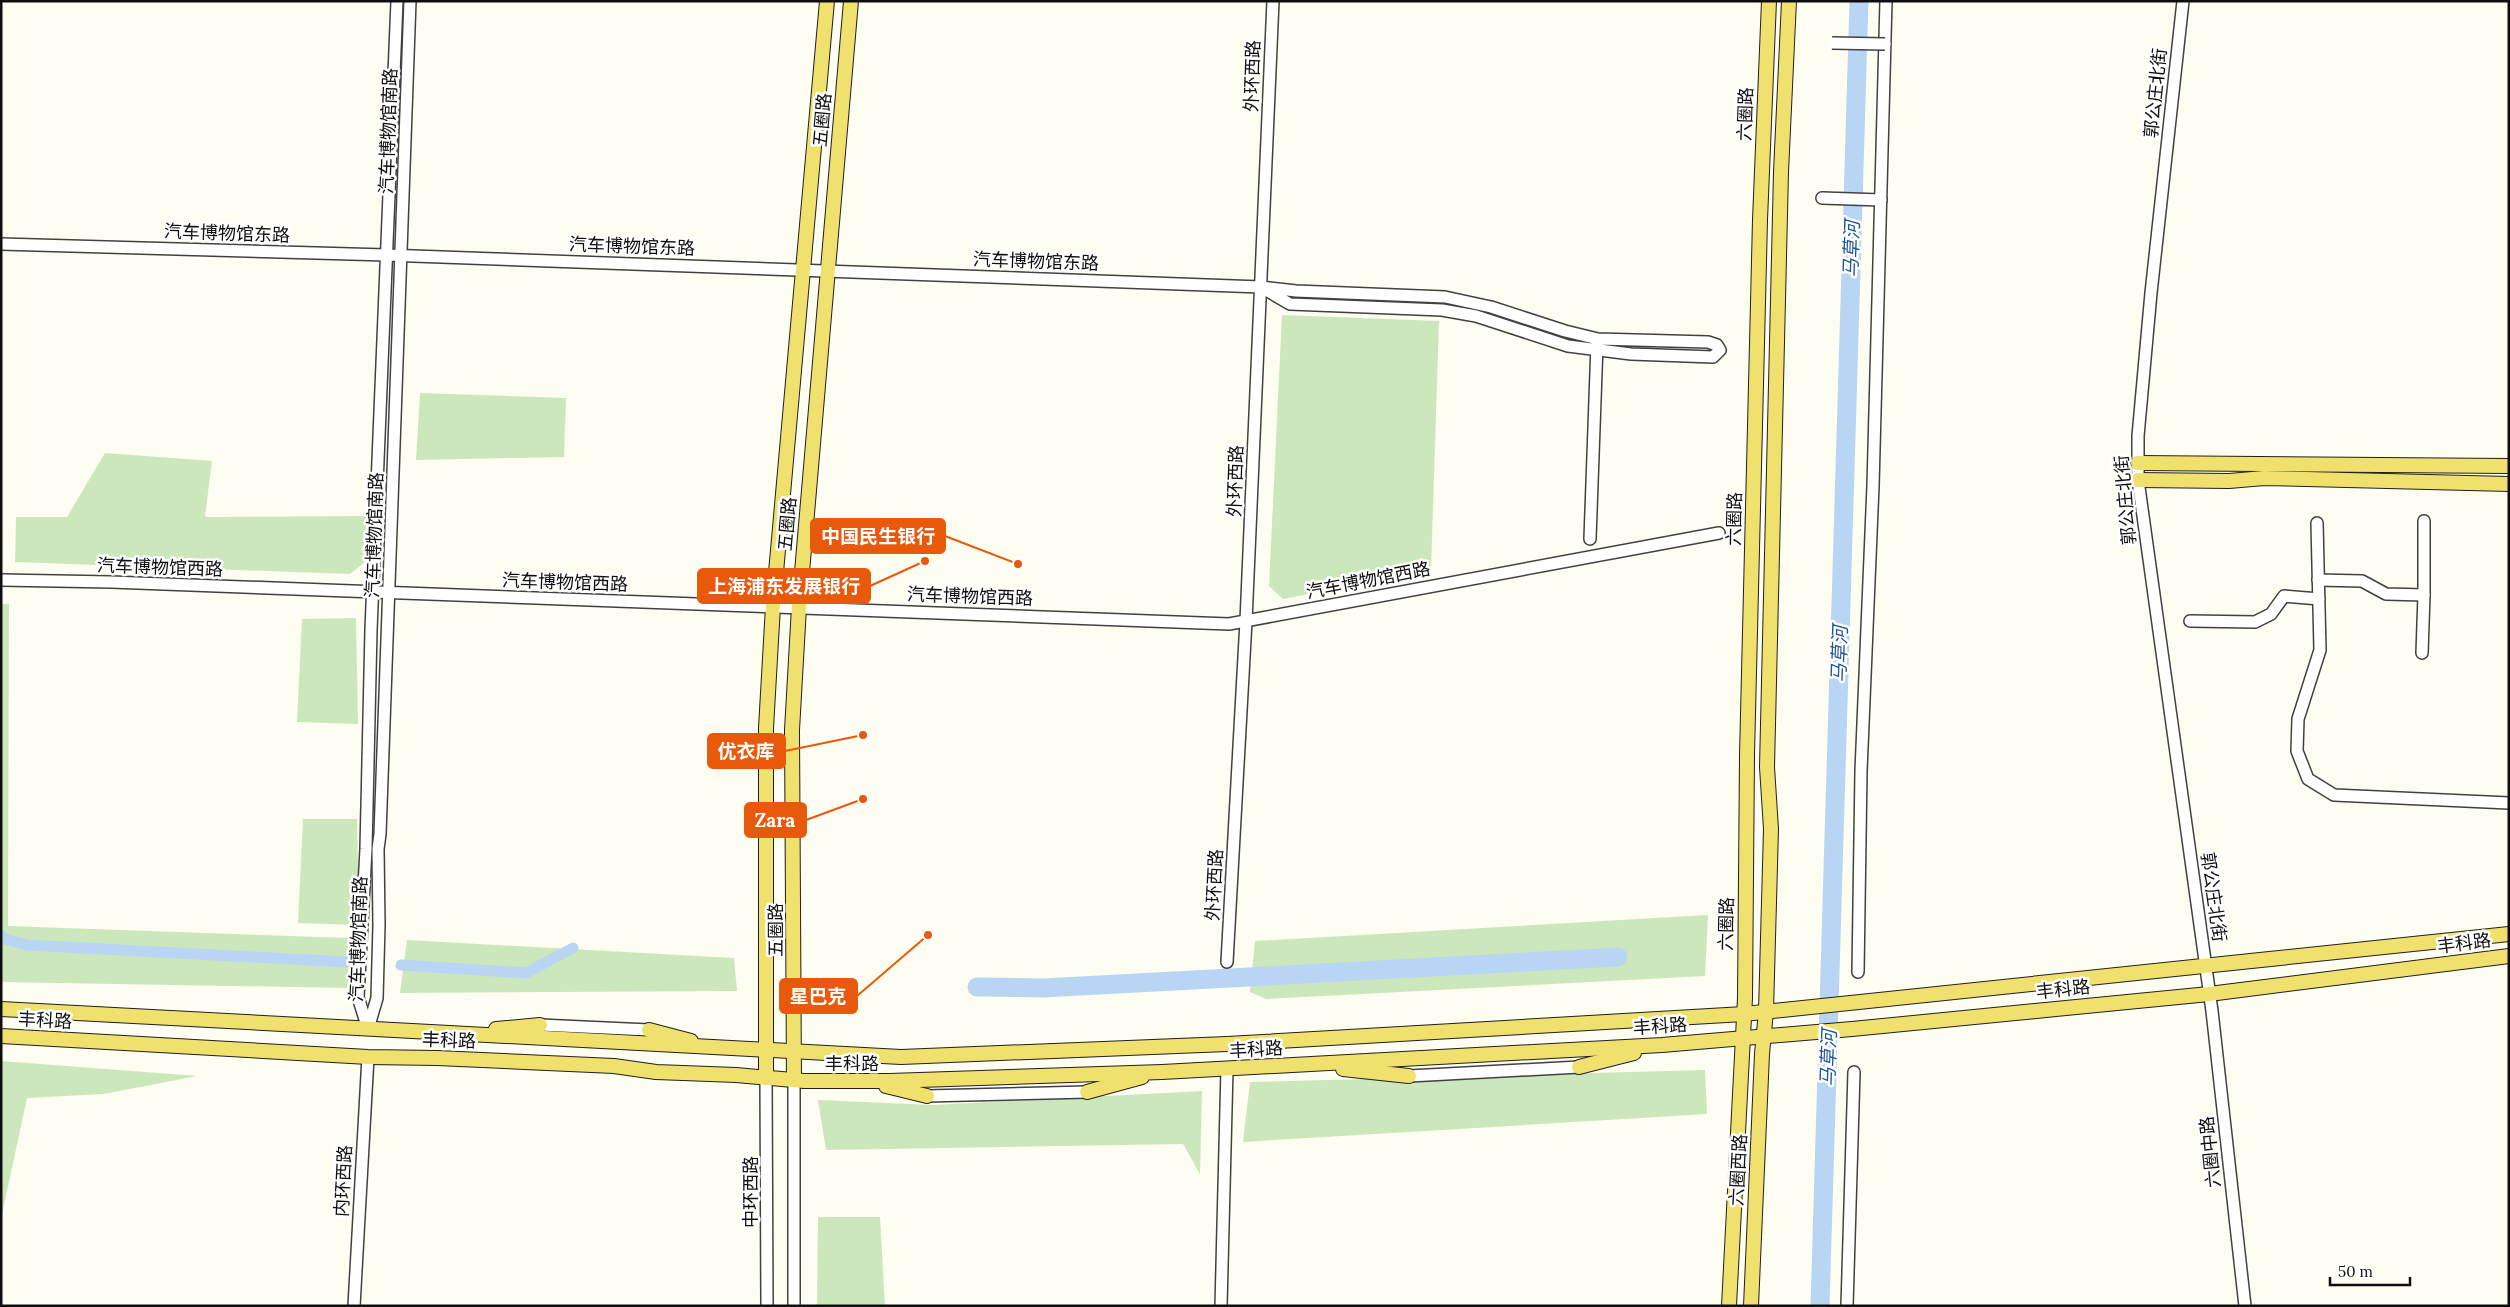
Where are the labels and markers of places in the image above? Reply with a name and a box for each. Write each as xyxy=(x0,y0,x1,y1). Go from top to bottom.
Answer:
callout: 中国民生银行 xyxy=(811,519,945,553)
callout: 上海浦东发展银行 xyxy=(698,569,870,603)
callout: 优衣库 xyxy=(708,734,785,768)
callout: Zara xyxy=(745,803,806,837)
callout: 星巴克 xyxy=(780,979,857,1013)

